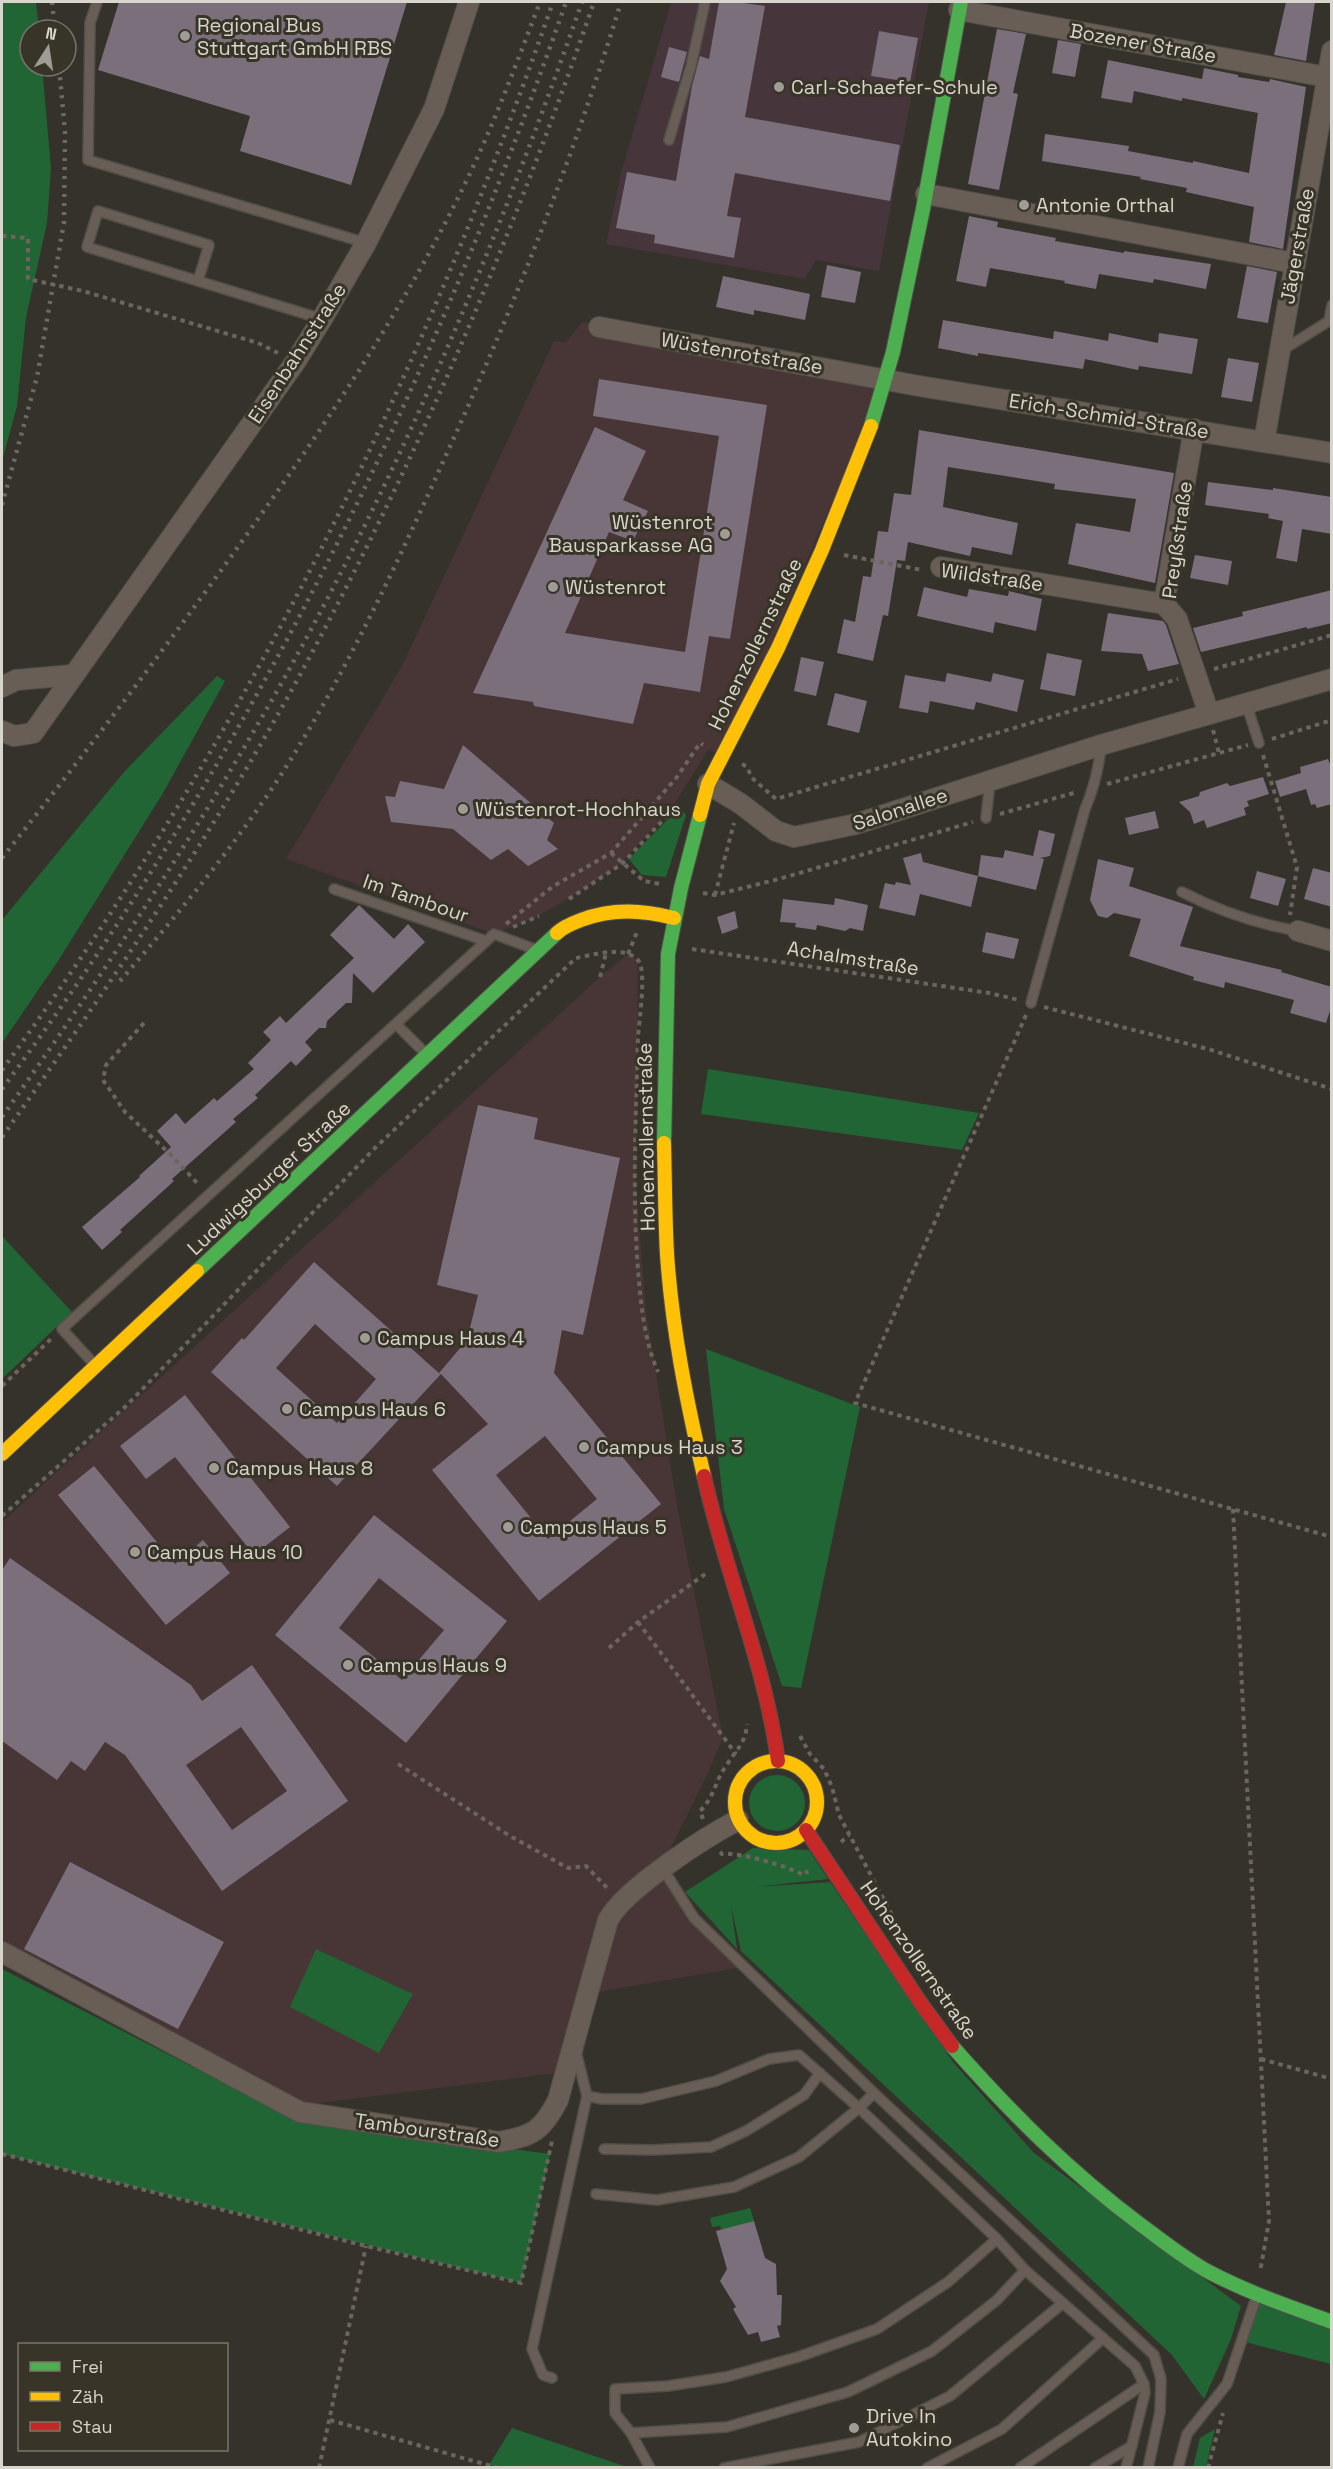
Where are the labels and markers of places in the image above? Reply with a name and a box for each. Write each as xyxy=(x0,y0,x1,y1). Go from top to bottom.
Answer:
place label: Regional Bus Stuttgart GmbH RBS xyxy=(197,12,392,61)
marker: Regional Bus Stuttgart GmbH RBS xyxy=(178,29,192,43)
place label: Carl-Schaefer-Schule xyxy=(791,74,998,100)
marker: Carl-Schaefer-Schule xyxy=(772,80,786,94)
place label: Antonie Orthal xyxy=(1036,192,1175,218)
marker: Antonie Orthal xyxy=(1017,198,1031,212)
place label: Wüstenrot Bausparkasse AG xyxy=(548,509,713,558)
marker: Wüstenrot Bausparkasse AG xyxy=(718,527,732,541)
place label: Wüstenrot xyxy=(565,574,666,600)
marker: Wüstenrot xyxy=(546,580,560,594)
place label: Wüstenrot-Hochhaus xyxy=(475,796,681,822)
marker: Wüstenrot-Hochhaus xyxy=(456,802,470,816)
place label: Campus Haus 4 xyxy=(377,1325,524,1351)
marker: Campus Haus 4 xyxy=(358,1331,372,1345)
place label: Campus Haus 6 xyxy=(299,1396,446,1422)
marker: Campus Haus 6 xyxy=(280,1402,294,1416)
place label: Campus Haus 3 xyxy=(596,1434,743,1460)
marker: Campus Haus 3 xyxy=(577,1440,591,1454)
place label: Campus Haus 8 xyxy=(226,1455,373,1481)
marker: Campus Haus 8 xyxy=(207,1461,221,1475)
place label: Campus Haus 5 xyxy=(520,1514,667,1540)
marker: Campus Haus 5 xyxy=(501,1520,515,1534)
place label: Campus Haus 10 xyxy=(147,1539,303,1565)
marker: Campus Haus 10 xyxy=(128,1545,142,1559)
place label: Campus Haus 9 xyxy=(360,1652,507,1678)
marker: Campus Haus 9 xyxy=(341,1658,355,1672)
place label: Drive In Autokino xyxy=(866,2403,952,2452)
marker: Drive In Autokino xyxy=(847,2421,861,2435)

